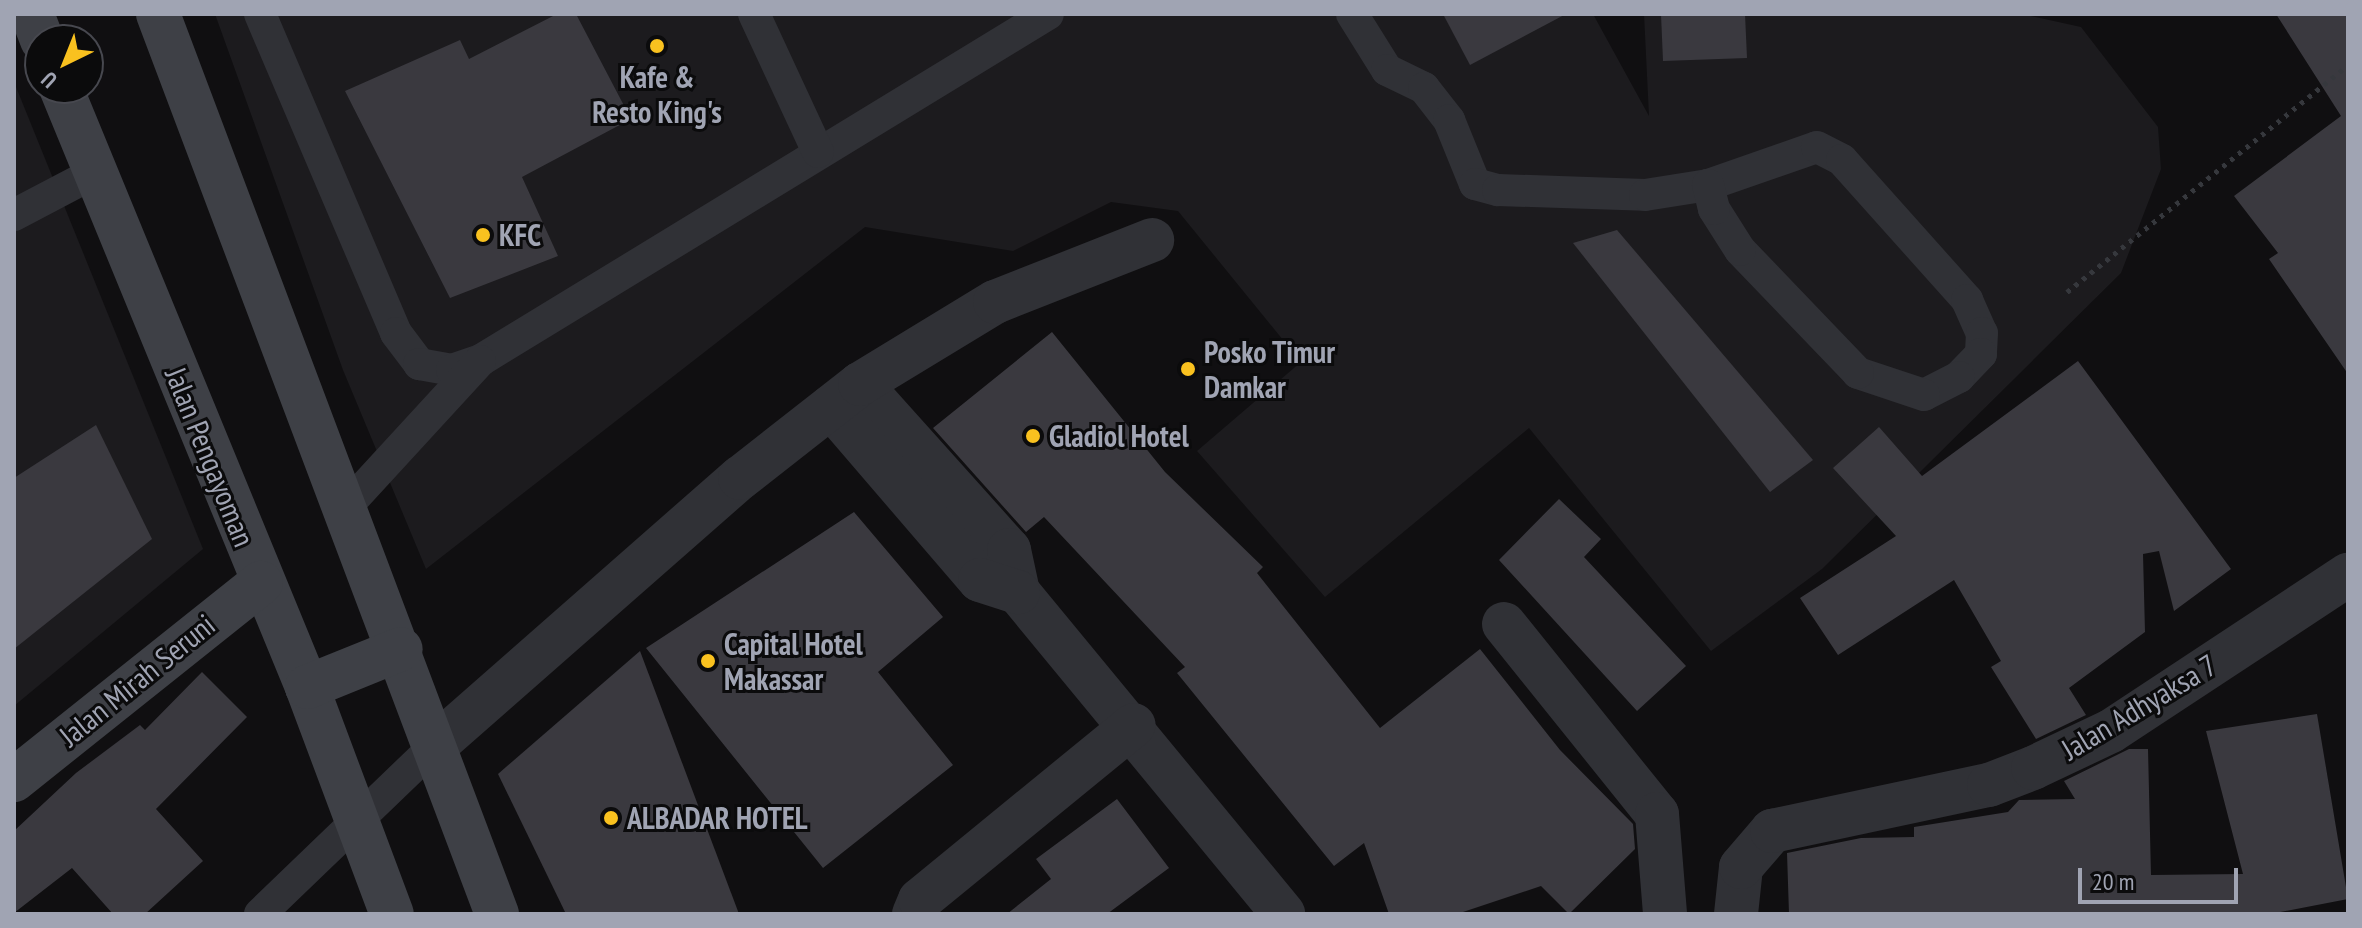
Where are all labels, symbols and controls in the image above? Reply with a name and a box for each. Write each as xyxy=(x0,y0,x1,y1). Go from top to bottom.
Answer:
north arrow xyxy=(24,24,104,104)
marker: Kafe & Resto King's xyxy=(648,37,666,55)
place label: Kafe & Resto King's xyxy=(592,59,722,130)
text: U xyxy=(35,66,63,94)
place label: KFC xyxy=(499,217,541,253)
marker: KFC xyxy=(474,226,492,244)
place label: Posko Timur Damkar xyxy=(1204,334,1336,404)
marker: Posko Timur Damkar xyxy=(1179,360,1197,378)
street label: Jalan Pengayoman xyxy=(158,362,262,552)
place label: Gladiol Hotel xyxy=(1049,418,1189,454)
marker: Gladiol Hotel xyxy=(1024,427,1042,445)
street label: Jalan Mirah Seruni xyxy=(52,606,222,754)
place label: Capital Hotel Makassar xyxy=(724,626,863,696)
street label: Jalan Adhyaksa 7 xyxy=(2055,646,2223,768)
marker: Capital Hotel Makassar xyxy=(699,652,717,670)
place label: ALBADAR HOTEL xyxy=(627,800,808,836)
marker: ALBADAR HOTEL xyxy=(602,809,620,827)
scale bar xyxy=(2082,852,2242,902)
text: 20 m xyxy=(2092,866,2134,897)

